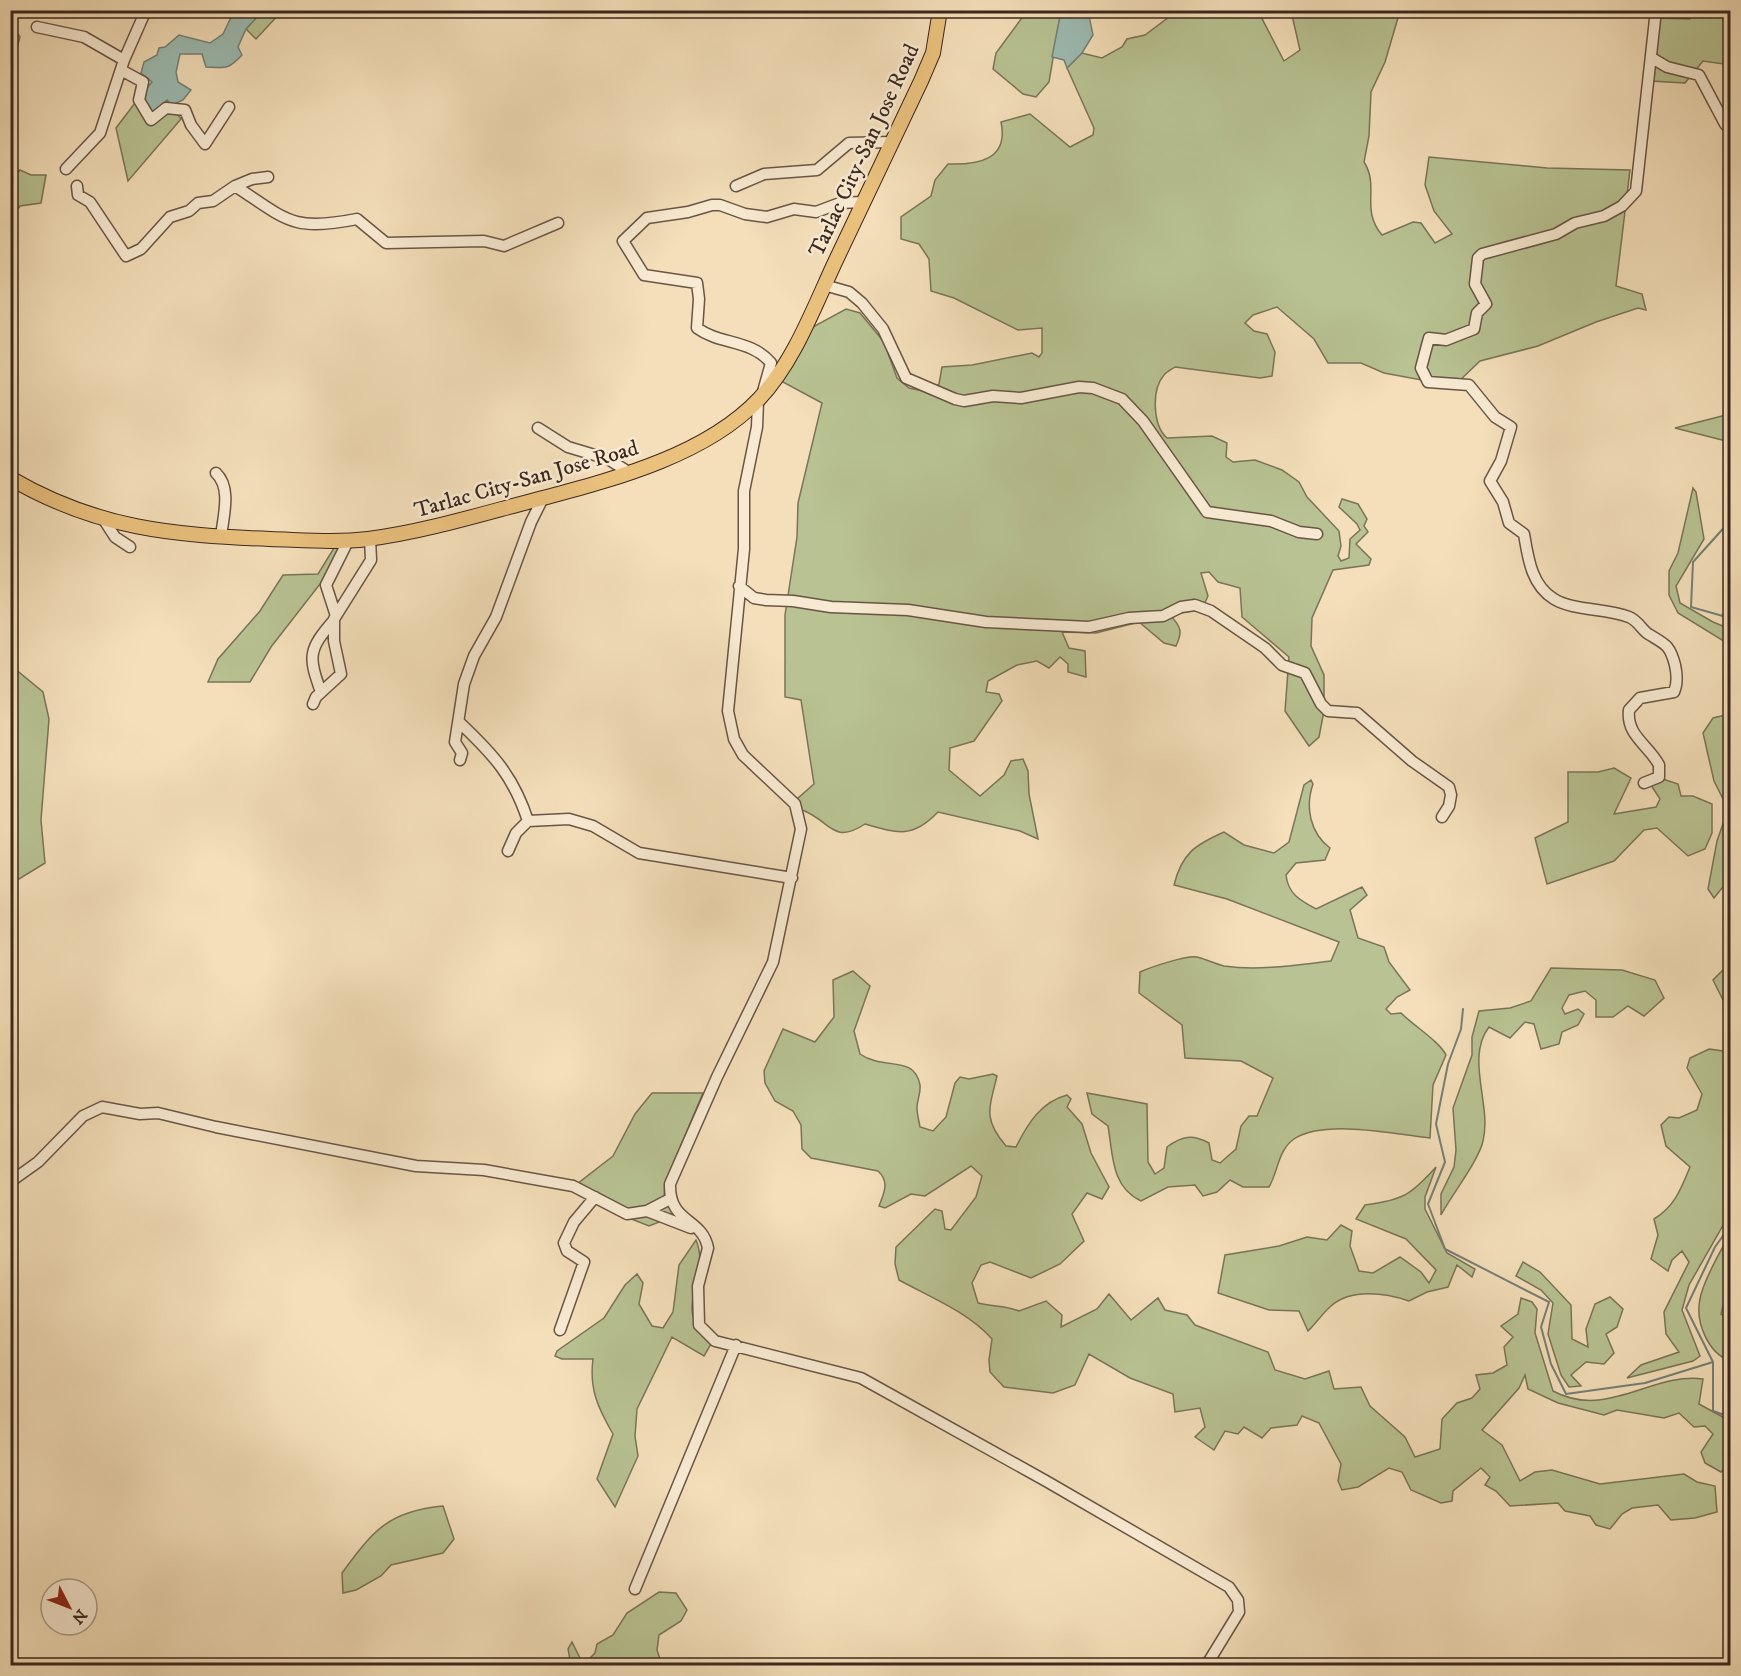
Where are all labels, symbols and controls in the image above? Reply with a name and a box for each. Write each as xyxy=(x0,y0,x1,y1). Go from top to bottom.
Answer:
street label: Tarlac City-San Jose Road xyxy=(803,40,926,261)
street label: Tarlac City-San Jose Road xyxy=(411,435,641,524)
north arrow xyxy=(39,1577,99,1637)
text: N xyxy=(68,1605,91,1628)

